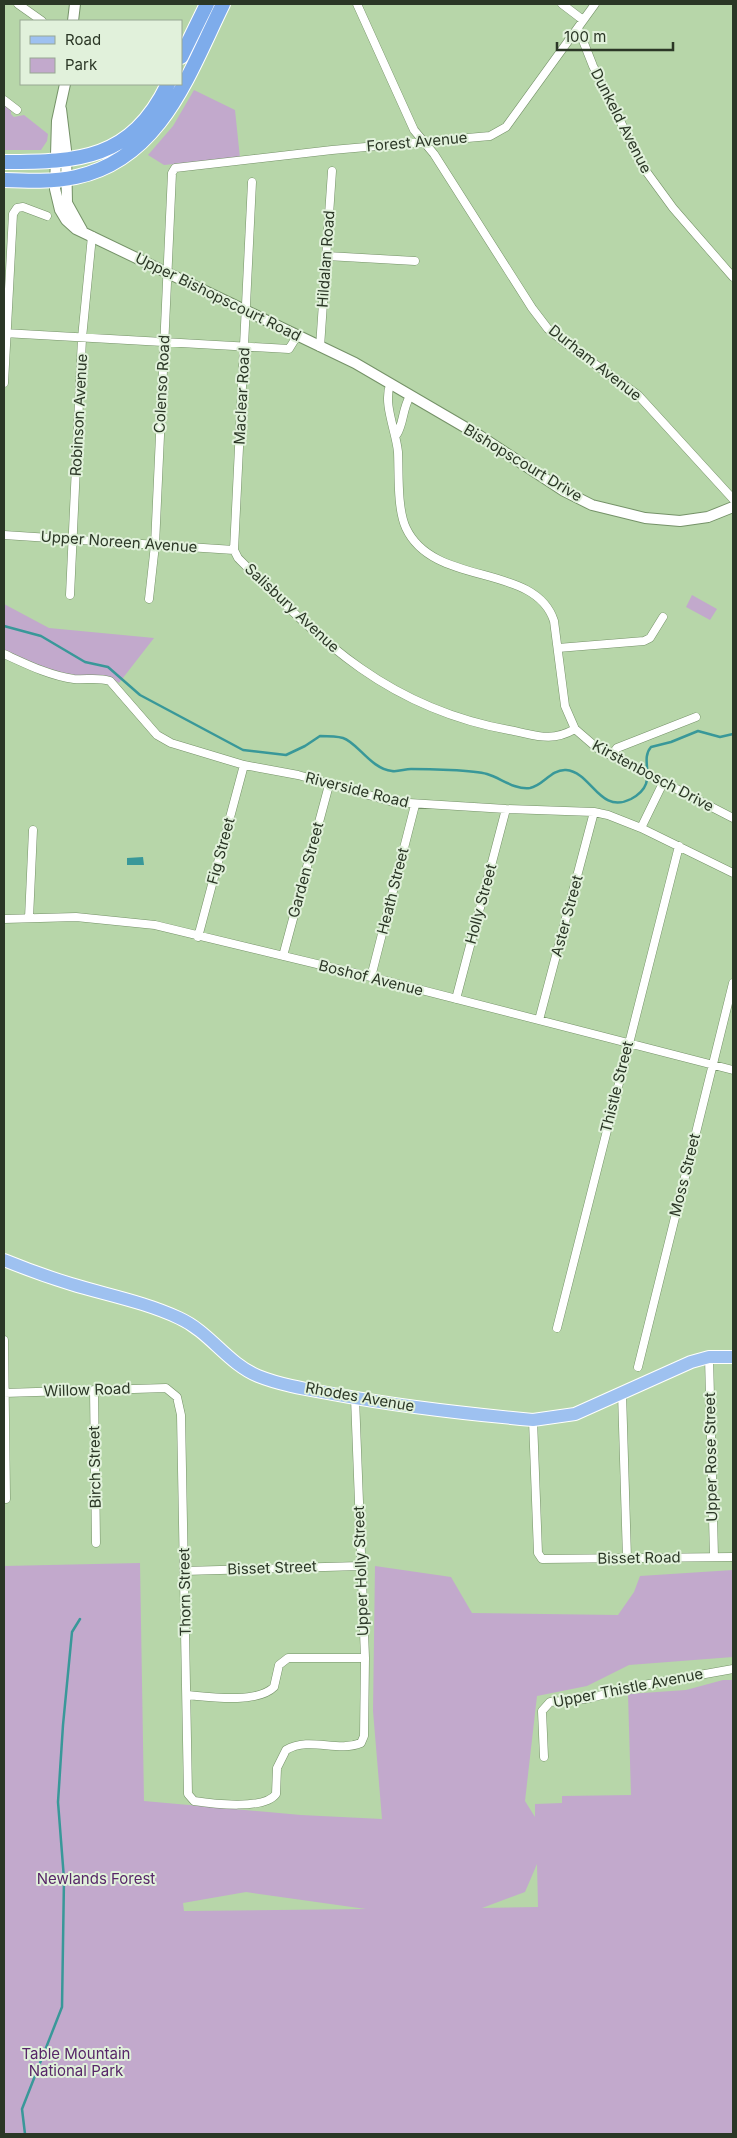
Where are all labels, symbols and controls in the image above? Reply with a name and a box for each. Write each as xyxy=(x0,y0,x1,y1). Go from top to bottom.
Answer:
legend xyxy=(20,20,182,85)
scale bar xyxy=(557,20,673,52)
text: 100 m xyxy=(564,27,606,46)
text: Road xyxy=(65,30,101,49)
text: Park xyxy=(65,55,98,74)
street label: Dunkeld Avenue xyxy=(587,65,656,176)
street label: Forest Avenue xyxy=(366,128,468,155)
street label: Hildalan Road xyxy=(313,210,338,308)
street label: Upper Bishopscourt Road xyxy=(132,248,304,345)
street label: Durham Avenue xyxy=(545,320,646,405)
street label: Colenso Road xyxy=(149,334,174,434)
street label: Maclear Road xyxy=(229,347,254,445)
street label: Robinson Avenue xyxy=(66,353,91,477)
street label: Bishopscourt Drive xyxy=(461,420,586,505)
street label: Upper Noreen Avenue xyxy=(40,527,198,556)
street label: Salisbury Avenue xyxy=(241,559,344,656)
street label: Kirstenbosch Drive xyxy=(589,736,717,816)
street label: Riverside Road xyxy=(304,768,411,812)
street label: Fig Street xyxy=(203,815,239,886)
street label: Garden Street xyxy=(284,820,327,920)
street label: Heath Street xyxy=(373,845,412,936)
street label: Holly Street xyxy=(461,862,500,946)
street label: Aster Street xyxy=(546,873,587,959)
street label: Boshof Avenue xyxy=(317,955,425,1000)
street label: Thistle Street xyxy=(596,1039,637,1135)
street label: Moss Street xyxy=(665,1131,704,1218)
street label: Willow Road xyxy=(43,1378,131,1401)
street label: Rhodes Avenue xyxy=(304,1378,416,1415)
street label: Upper Rose Street xyxy=(700,1392,721,1522)
street label: Birch Street xyxy=(84,1425,105,1509)
street label: Upper Holly Street xyxy=(349,1505,372,1637)
street label: Thorn Street xyxy=(174,1547,195,1637)
street label: Bisset Road xyxy=(597,1547,681,1568)
street label: Bisset Street xyxy=(227,1556,317,1579)
street label: Upper Thistle Avenue xyxy=(551,1664,705,1711)
park label: Newlands Forest xyxy=(37,1869,155,1888)
park label: Table Mountain National Park xyxy=(22,2044,130,2080)

